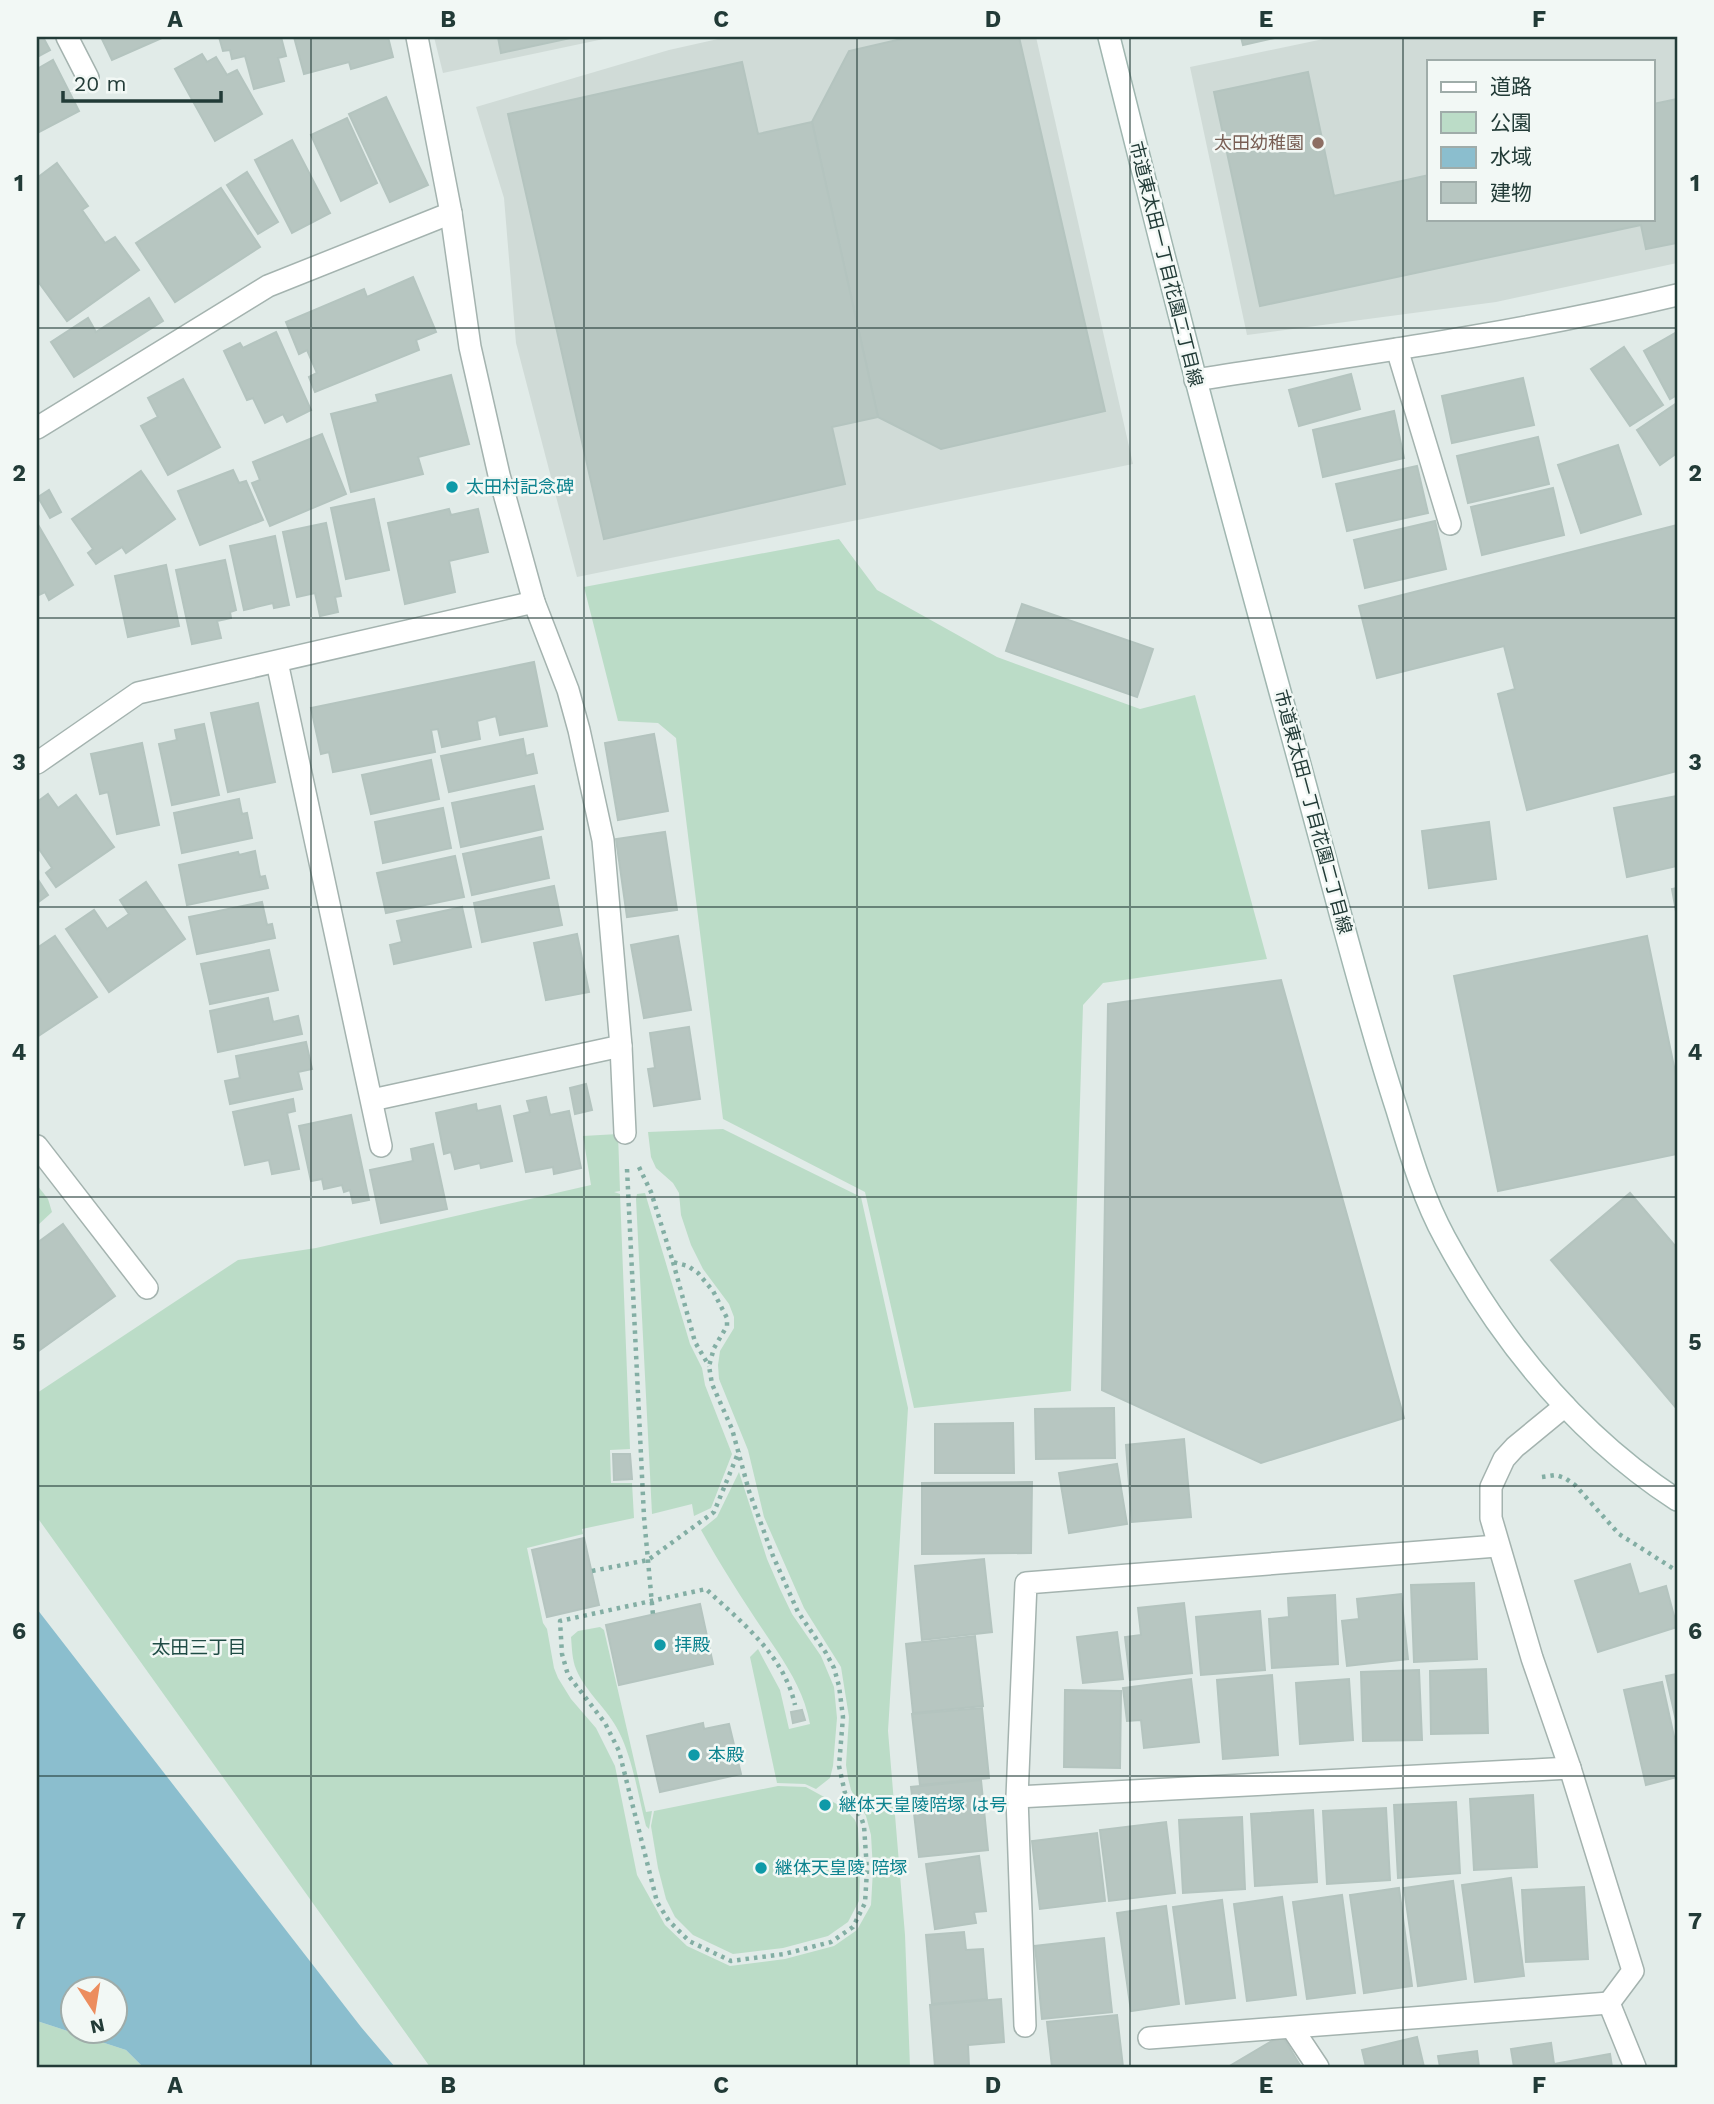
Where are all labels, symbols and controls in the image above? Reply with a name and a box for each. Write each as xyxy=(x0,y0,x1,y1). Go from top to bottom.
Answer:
text: A xyxy=(167,6,183,33)
text: B xyxy=(440,6,456,33)
text: C xyxy=(713,6,729,33)
text: D xyxy=(985,6,1001,33)
text: E xyxy=(1259,6,1273,33)
text: F xyxy=(1532,6,1546,33)
scale bar xyxy=(63,60,220,104)
legend xyxy=(1427,60,1654,220)
text: 20 m xyxy=(74,71,126,96)
text: 道路 xyxy=(1490,74,1532,99)
text: 公園 xyxy=(1490,110,1532,135)
place label: 太田幼稚園 xyxy=(1214,132,1304,153)
marker: 太田幼稚園 xyxy=(1310,135,1326,151)
street label: 市道東太田一丁目花園二丁目線 xyxy=(1126,139,1207,389)
text: 水域 xyxy=(1490,144,1532,169)
text: 1 xyxy=(14,170,24,197)
text: 1 xyxy=(1690,170,1700,197)
text: 建物 xyxy=(1490,180,1532,205)
text: 2 xyxy=(12,460,26,487)
text: 2 xyxy=(1688,460,1702,487)
place label: 太田村記念碑 xyxy=(466,476,574,497)
marker: 太田村記念碑 xyxy=(444,479,460,495)
street label: 市道東太田一丁目花園二丁目線 xyxy=(1271,687,1356,936)
text: 3 xyxy=(12,749,26,776)
text: 3 xyxy=(1688,749,1702,776)
text: 4 xyxy=(12,1039,27,1066)
text: 4 xyxy=(1688,1039,1703,1066)
text: 5 xyxy=(12,1329,26,1356)
text: 5 xyxy=(1688,1329,1702,1356)
text: 6 xyxy=(12,1618,26,1645)
text: 6 xyxy=(1688,1618,1702,1645)
place label: 拝殿 xyxy=(674,1634,710,1655)
district label: 太田三丁目 xyxy=(151,1636,247,1659)
marker: 拝殿 xyxy=(652,1637,668,1653)
place label: 本殿 xyxy=(708,1744,744,1765)
marker: 本殿 xyxy=(686,1747,702,1763)
place label: 継体天皇陵陪塚 は号 xyxy=(839,1794,1007,1815)
marker: 継体天皇陵陪塚 は号 xyxy=(817,1797,833,1813)
place label: 継体天皇陵 陪塚 xyxy=(775,1857,907,1878)
marker: 継体天皇陵 陪塚 xyxy=(753,1860,769,1876)
text: 7 xyxy=(12,1908,26,1935)
text: 7 xyxy=(1688,1908,1702,1935)
north arrow xyxy=(60,1974,130,2044)
text: N xyxy=(88,2013,107,2039)
text: A xyxy=(167,2072,183,2099)
text: B xyxy=(440,2072,456,2099)
text: C xyxy=(713,2072,729,2099)
text: D xyxy=(985,2072,1001,2099)
text: E xyxy=(1259,2072,1273,2099)
text: F xyxy=(1532,2072,1546,2099)

